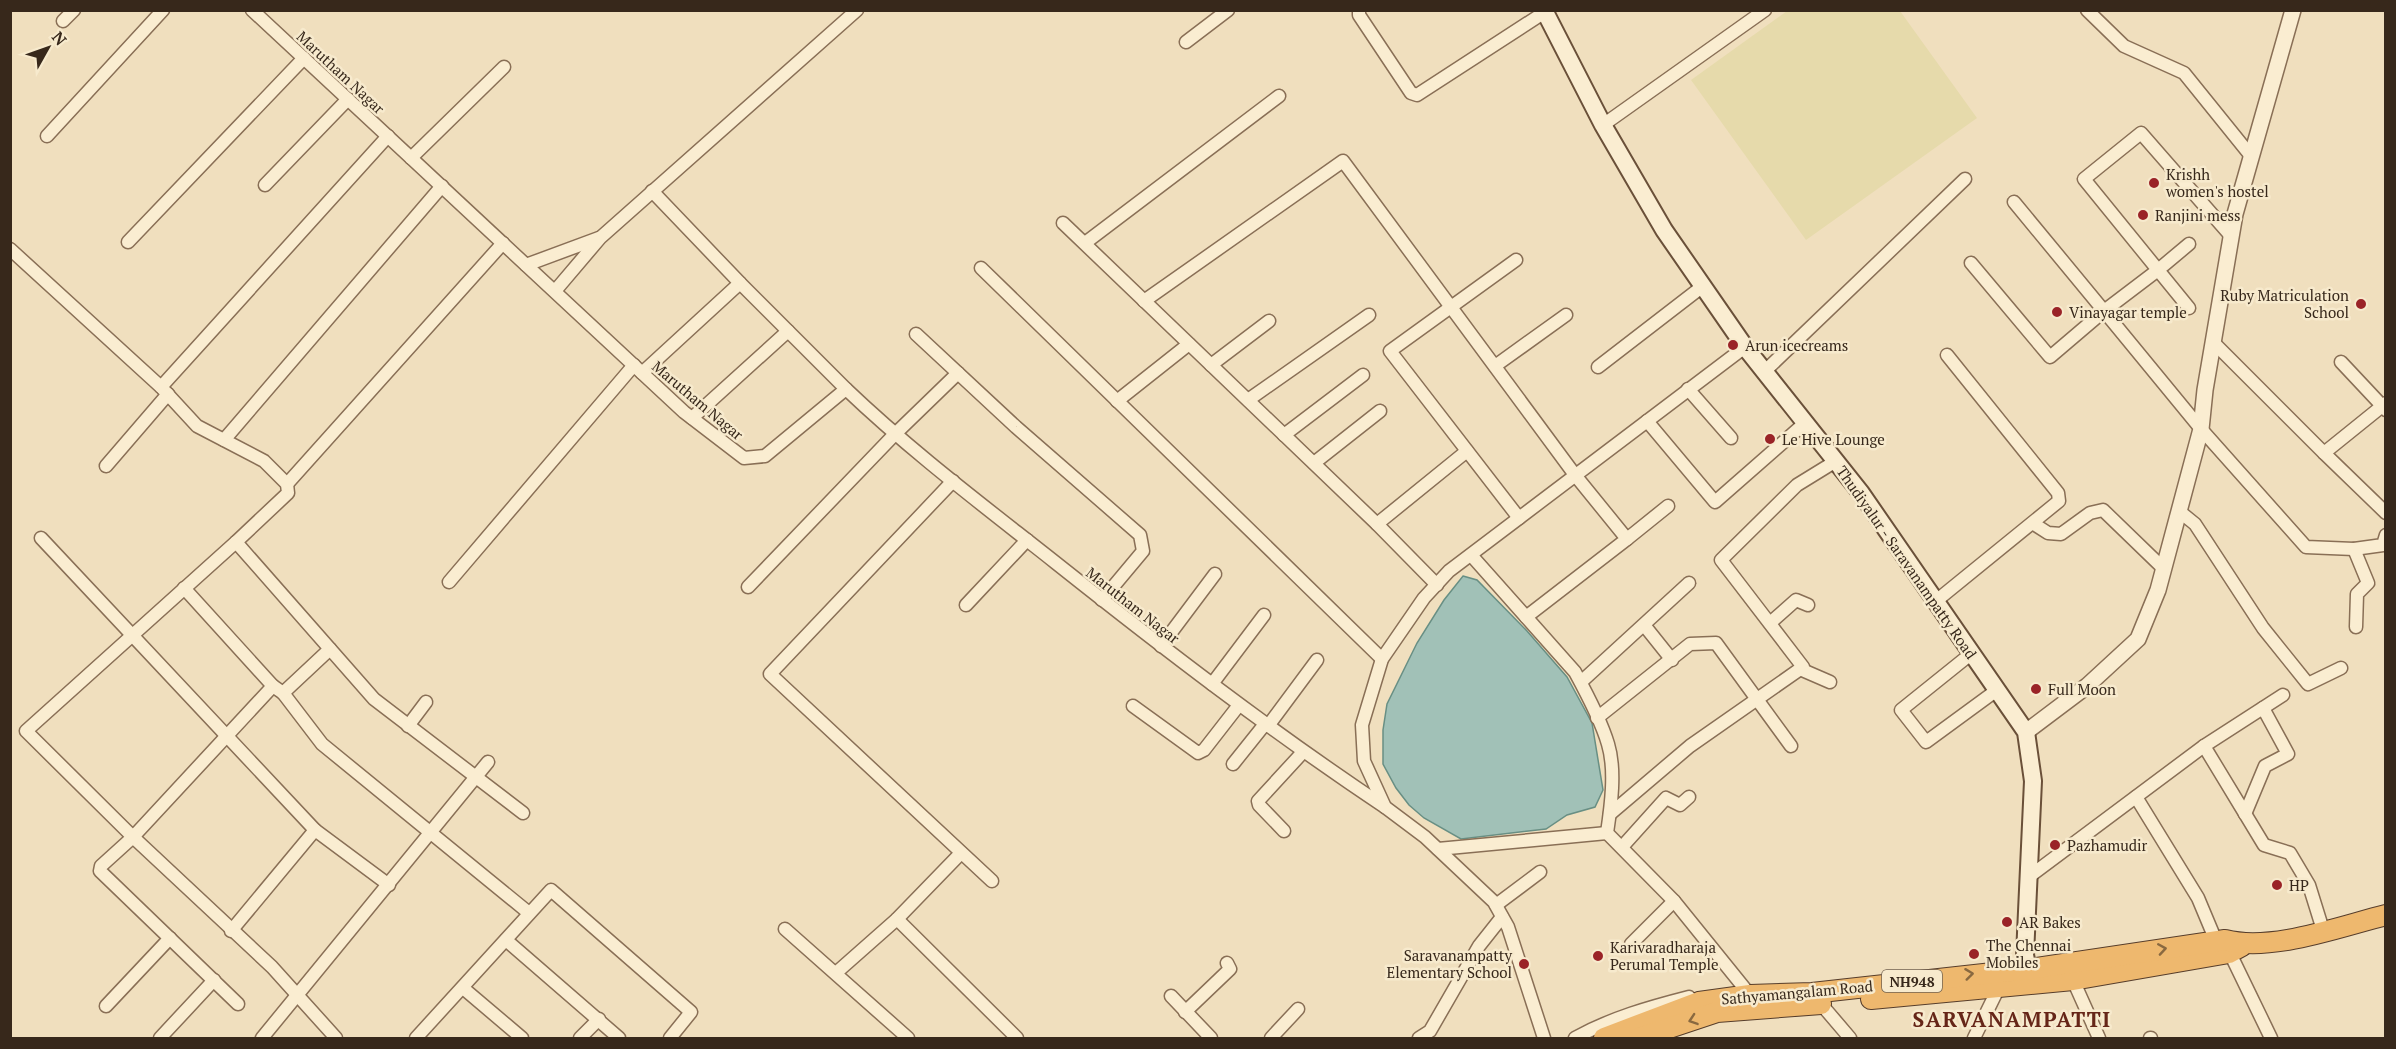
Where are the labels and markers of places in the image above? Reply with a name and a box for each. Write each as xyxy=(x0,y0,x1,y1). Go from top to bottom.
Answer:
place label: Krishh women's hostel xyxy=(2165,164,2269,201)
marker: Krishh women's hostel xyxy=(2147,176,2161,190)
place label: Ranjini mess xyxy=(2155,205,2240,225)
marker: Ranjini mess xyxy=(2136,208,2150,222)
place label: Ruby Matriculation School xyxy=(2220,285,2349,322)
marker: Ruby Matriculation School xyxy=(2354,297,2368,311)
place label: Vinayagar temple xyxy=(2069,302,2187,322)
marker: Vinayagar temple xyxy=(2050,305,2064,319)
place label: Arun icecreams xyxy=(1745,335,1848,355)
marker: Arun icecreams xyxy=(1726,338,1740,352)
place label: Le Hive Lounge xyxy=(1782,429,1885,449)
marker: Le Hive Lounge xyxy=(1763,432,1777,446)
place label: Full Moon xyxy=(2048,679,2116,699)
marker: Full Moon xyxy=(2029,682,2043,696)
place label: Pazhamudir xyxy=(2067,835,2148,855)
marker: Pazhamudir xyxy=(2048,838,2062,852)
place label: HP xyxy=(2289,875,2309,895)
marker: HP xyxy=(2270,878,2284,892)
place label: AR Bakes xyxy=(2019,912,2081,932)
marker: AR Bakes xyxy=(2000,915,2014,929)
place label: The Chennai Mobiles xyxy=(1986,935,2071,972)
place label: Karivaradharaja Perumal Temple xyxy=(1610,937,1718,974)
place label: Saravanampatty Elementary School xyxy=(1386,945,1512,982)
marker: The Chennai Mobiles xyxy=(1967,947,1981,961)
marker: Karivaradharaja Perumal Temple xyxy=(1591,949,1605,963)
marker: Saravanampatty Elementary School xyxy=(1517,957,1531,971)

